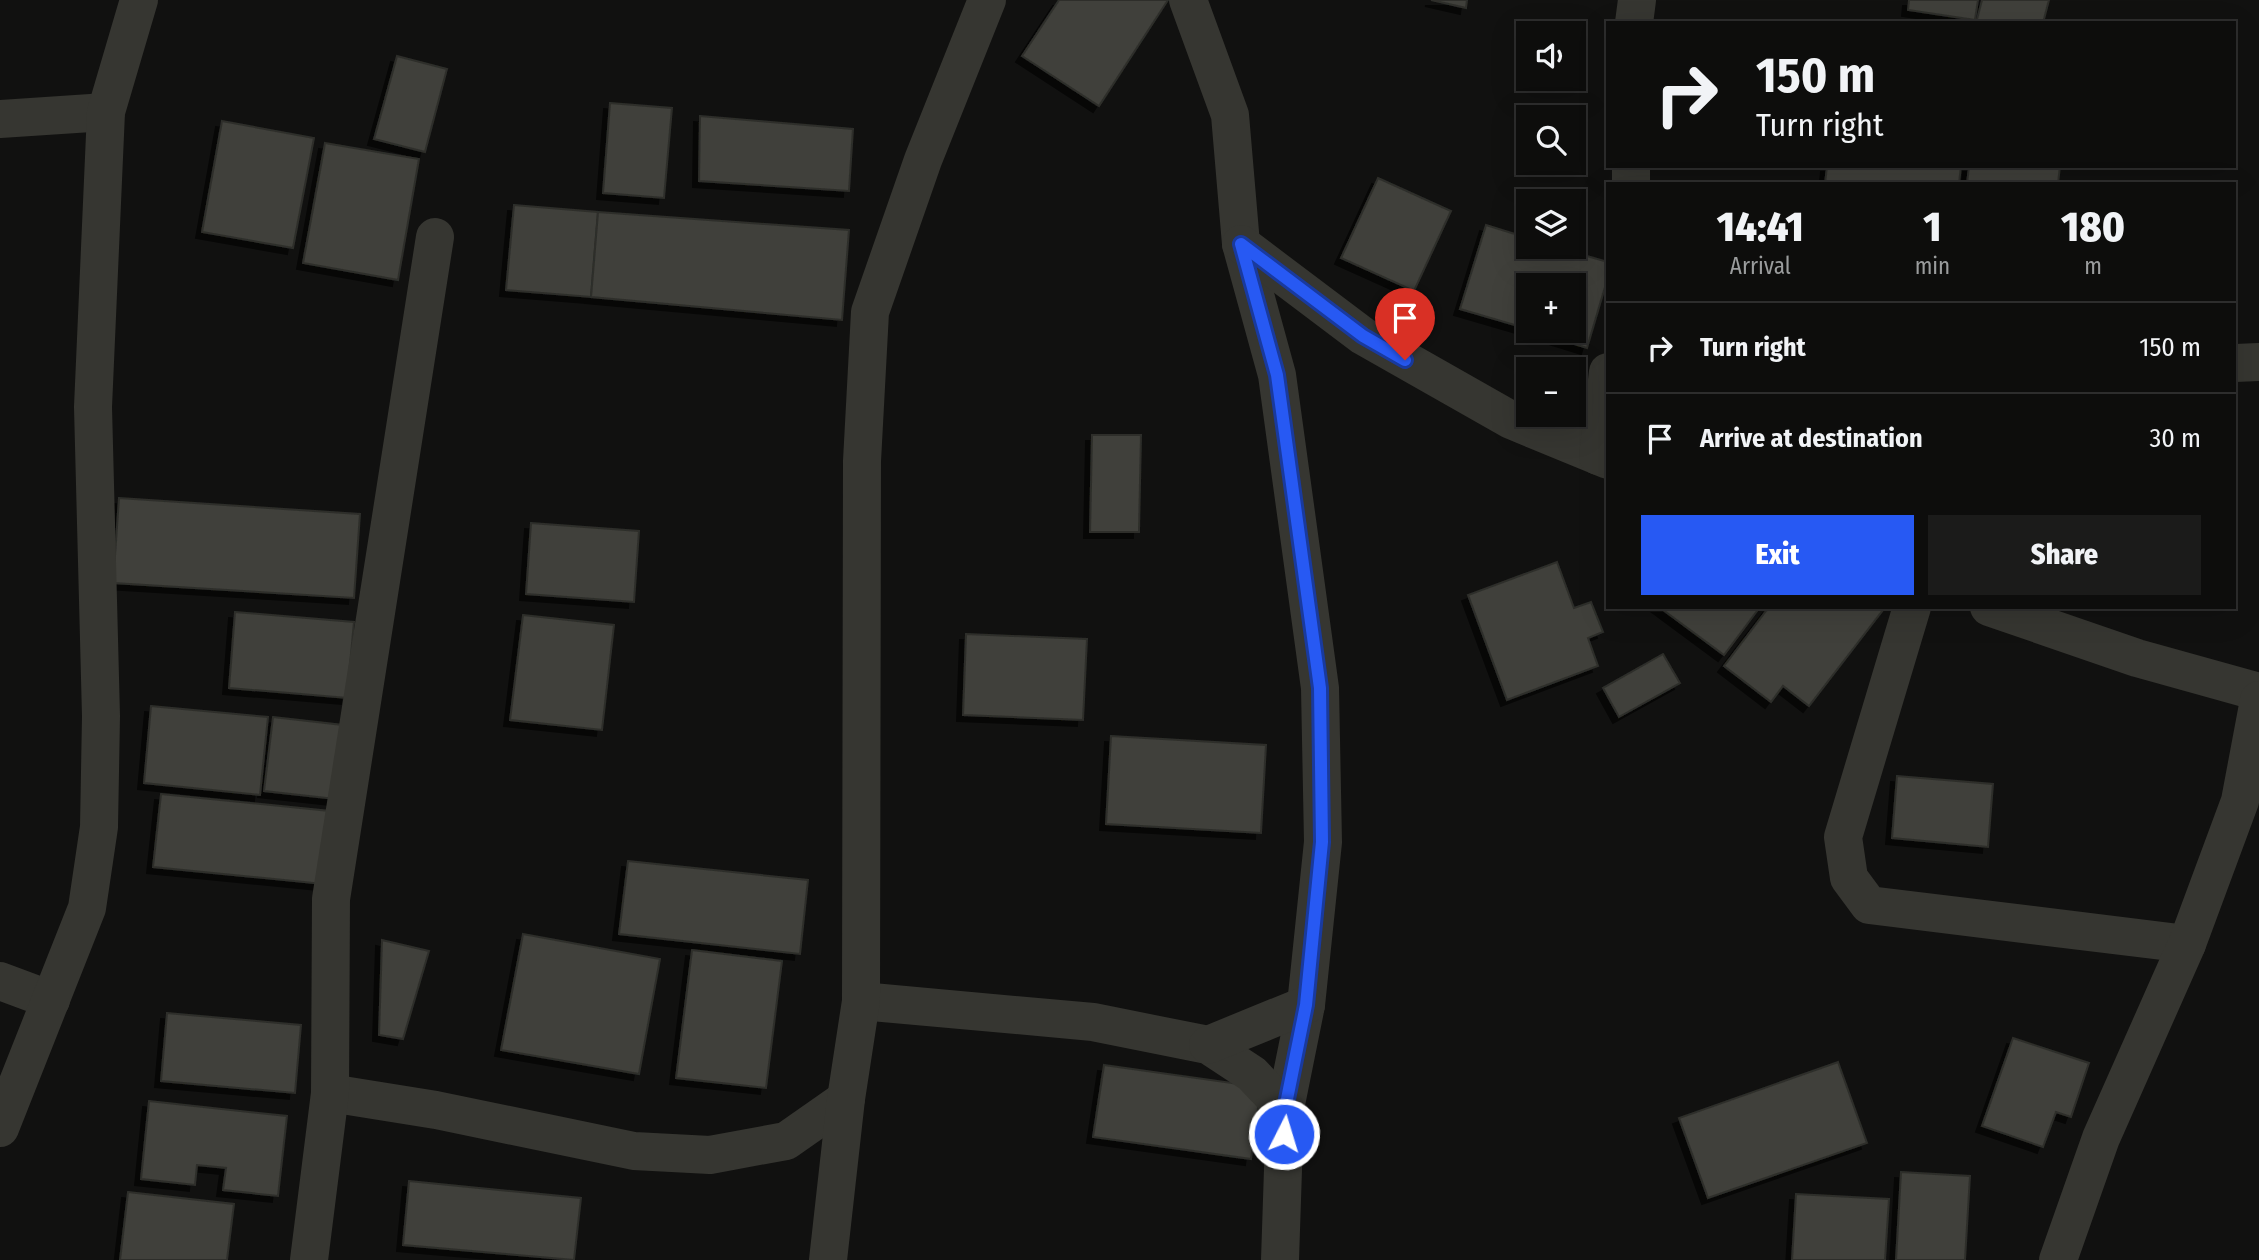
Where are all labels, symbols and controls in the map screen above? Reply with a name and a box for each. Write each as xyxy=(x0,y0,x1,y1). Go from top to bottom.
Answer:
map controls xyxy=(1516,21,1586,427)
button: sound xyxy=(1516,21,1586,91)
text: 150 m xyxy=(1756,46,1875,105)
icon: right xyxy=(1641,49,1732,140)
button: search xyxy=(1516,105,1586,175)
text: Turn right xyxy=(1756,106,1883,144)
button: layers xyxy=(1516,189,1586,259)
text: 14:41 xyxy=(1717,202,1804,252)
text: 1 xyxy=(1923,202,1942,252)
text: 180 xyxy=(2061,202,2125,252)
text: Arrival xyxy=(1730,252,1791,280)
text: min xyxy=(1915,252,1950,280)
text: m xyxy=(2084,252,2102,280)
button: + xyxy=(1516,273,1586,343)
pin xyxy=(1375,288,1435,360)
icon: arrive xyxy=(1386,299,1424,337)
icon: right xyxy=(1641,329,1679,367)
text: Turn right xyxy=(1700,332,1806,363)
text: 150 m xyxy=(2139,332,2201,363)
button: − xyxy=(1516,357,1586,427)
icon: arrive xyxy=(1641,420,1679,458)
text: Arrive at destination xyxy=(1700,423,1923,454)
text: 30 m xyxy=(2150,423,2201,454)
button: Exit xyxy=(1641,515,1914,595)
button: Share xyxy=(1928,515,2201,595)
position arrow xyxy=(1247,1097,1321,1171)

